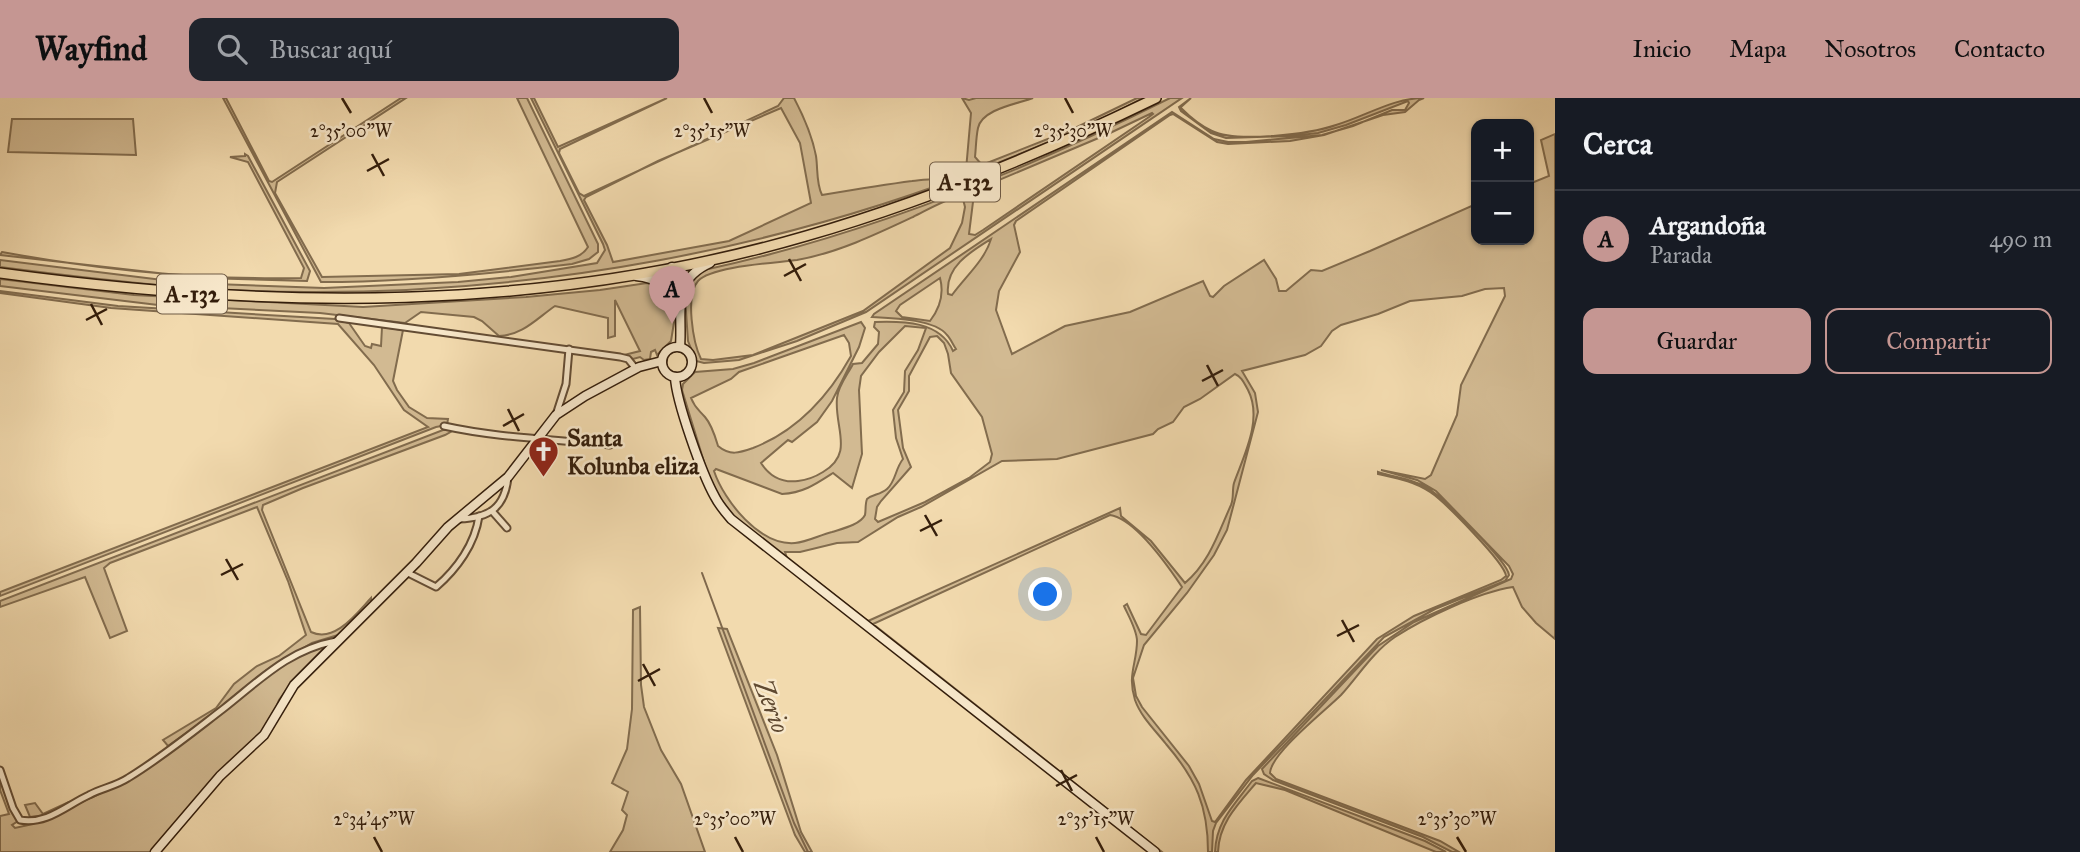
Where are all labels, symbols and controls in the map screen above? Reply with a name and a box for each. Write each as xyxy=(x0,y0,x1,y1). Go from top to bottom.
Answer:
search box xyxy=(189,18,679,81)
text: Wayfind xyxy=(35,29,147,69)
icon: search xyxy=(213,30,251,68)
text: Buscar aquí xyxy=(269,33,392,65)
text: Inicio xyxy=(1633,34,1691,64)
text: Mapa xyxy=(1729,34,1786,64)
text: Nosotros xyxy=(1824,34,1916,64)
text: Contacto xyxy=(1954,34,2045,64)
map controls xyxy=(1471,119,1534,245)
button: + xyxy=(1471,119,1534,182)
text: 2°35'00"W xyxy=(310,120,393,142)
text: 2°35'15"W xyxy=(674,120,751,142)
text: 2°35'30"W xyxy=(1034,120,1113,142)
text: Cerca xyxy=(1583,126,1652,162)
road number: A-132 xyxy=(930,162,1000,202)
button: − xyxy=(1471,182,1534,245)
text: Argandoña xyxy=(1650,209,1766,241)
text: A xyxy=(1598,225,1614,253)
text: 490 m xyxy=(1989,225,2052,253)
text: Parada xyxy=(1650,241,1712,269)
pin: A xyxy=(649,266,695,324)
road number: A-132 xyxy=(157,274,227,314)
button: Guardar xyxy=(1583,308,1811,374)
button: Compartir xyxy=(1825,308,2052,374)
place label: Santa Kolunba eliza xyxy=(567,423,700,481)
church icon: Santa Kolunba eliza xyxy=(527,435,561,479)
your location xyxy=(1028,577,1062,611)
water label: Zerio xyxy=(747,674,797,738)
text: 2°34'45"W xyxy=(334,808,415,830)
text: 2°35'00"W xyxy=(694,808,777,830)
text: 2°35'15"W xyxy=(1058,808,1135,830)
text: 2°35'30"W xyxy=(1418,808,1497,830)

